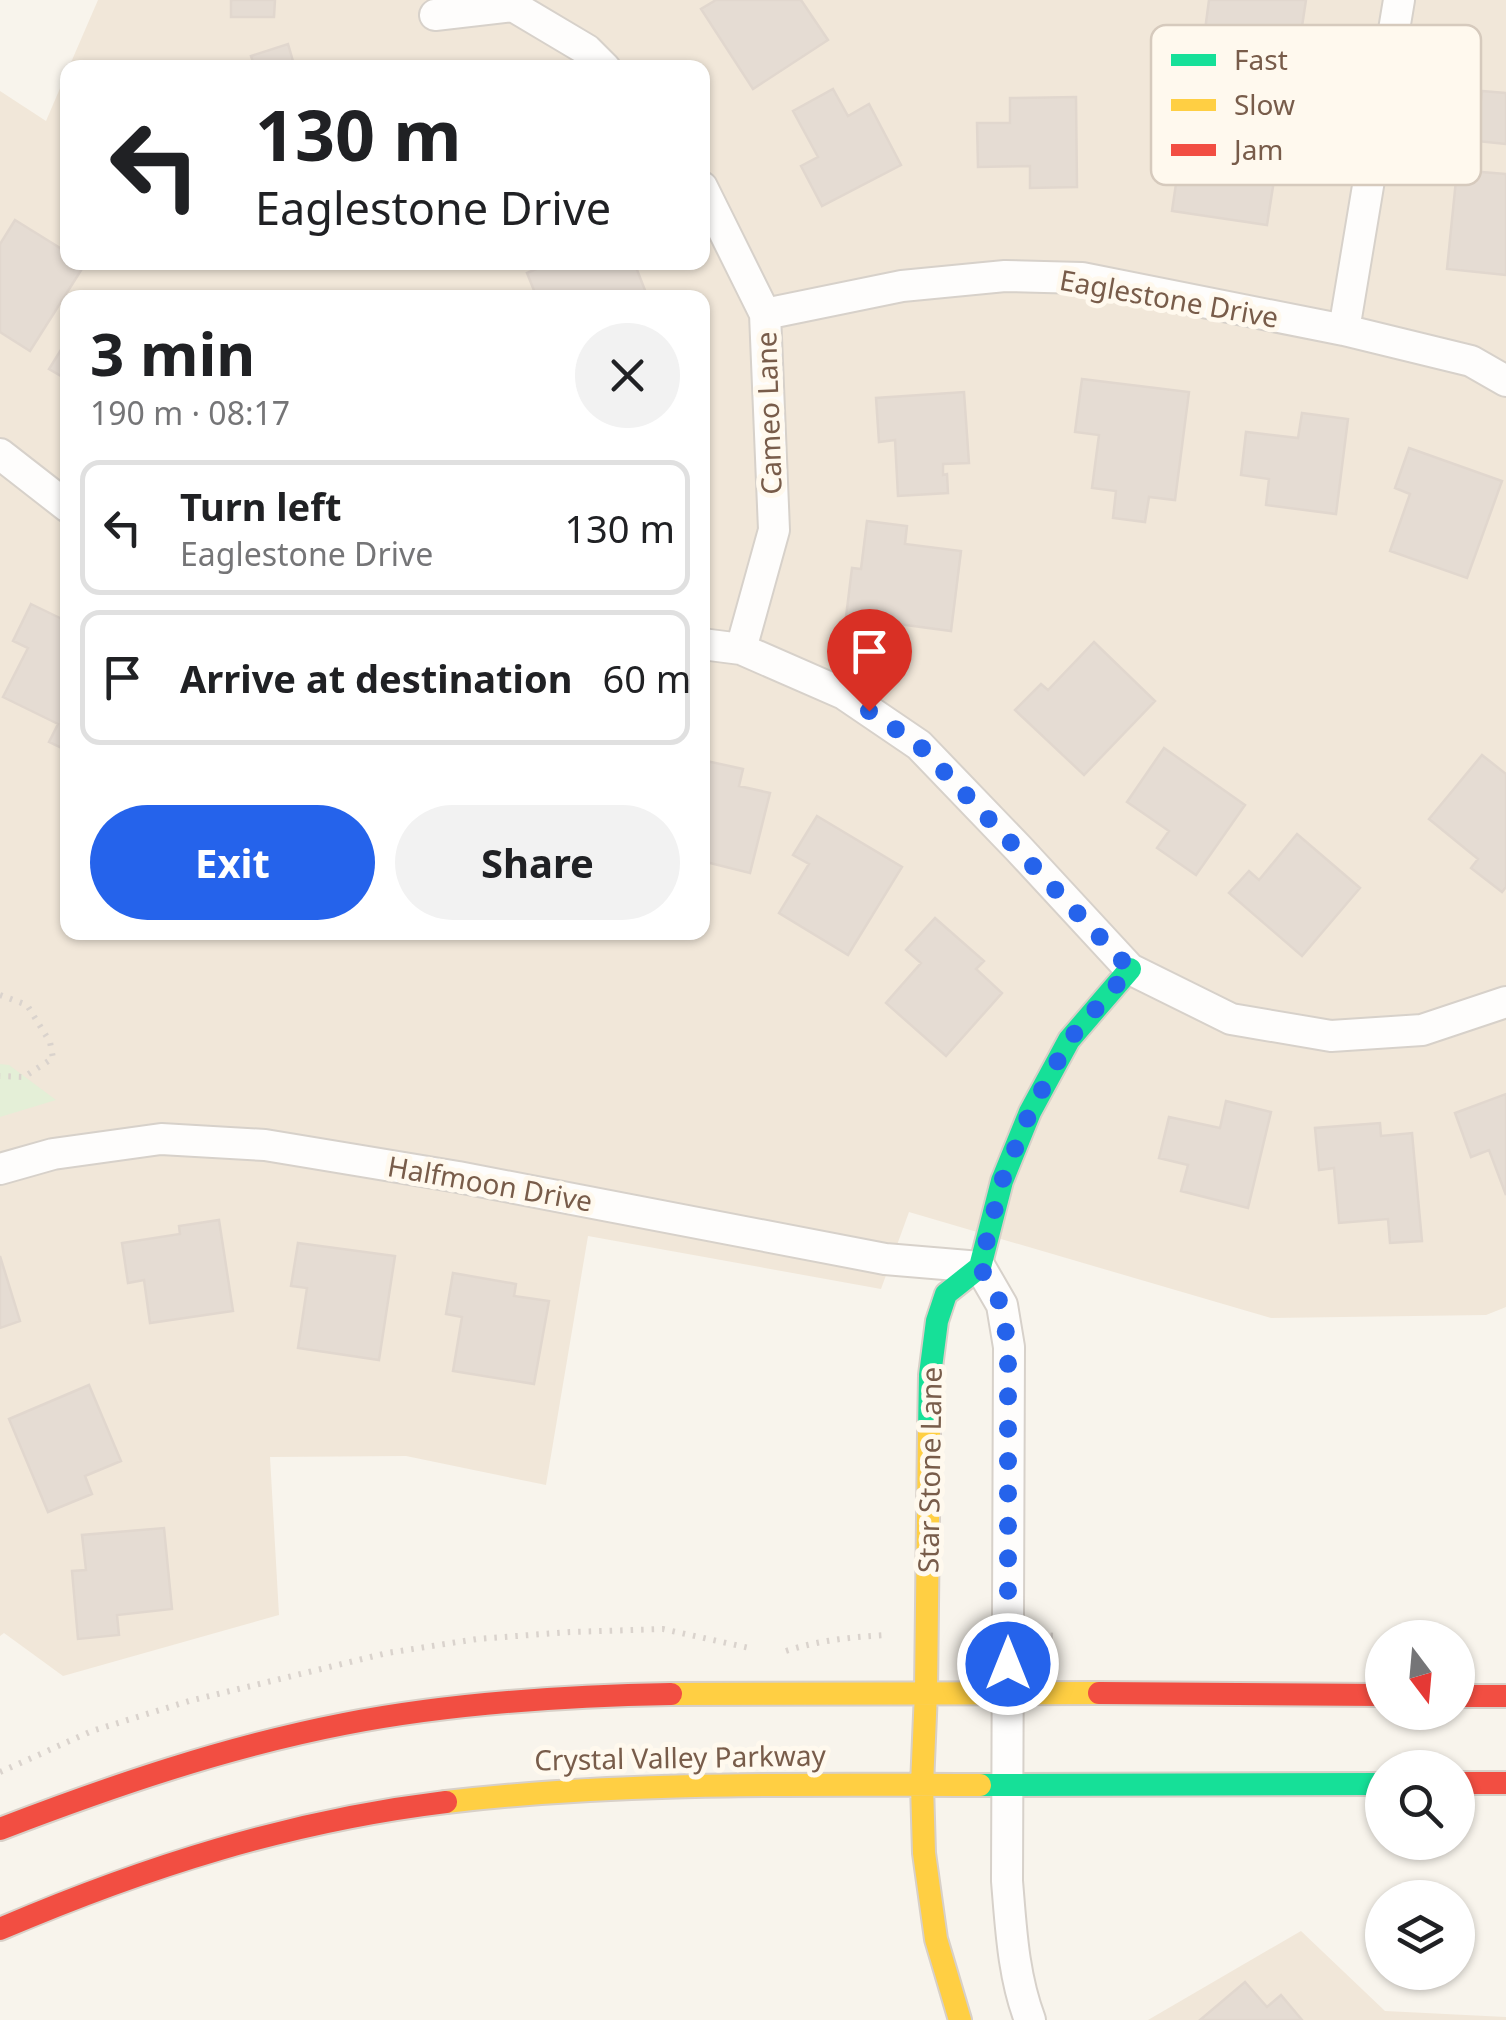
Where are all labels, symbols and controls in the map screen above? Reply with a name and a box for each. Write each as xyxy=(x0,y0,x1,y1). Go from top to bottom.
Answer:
legend xyxy=(1151,25,1481,185)
text: Fast xyxy=(1234,40,1288,78)
text: Slow xyxy=(1234,85,1295,123)
text: 130 m xyxy=(255,86,462,182)
icon: left xyxy=(90,100,220,230)
text: Jam xyxy=(1231,130,1284,168)
text: Eaglestone Drive xyxy=(255,177,611,238)
street label: Eaglestone Drive xyxy=(1057,260,1282,336)
text: 3 min xyxy=(90,312,255,394)
button: close xyxy=(575,323,680,428)
street label: Cameo Lane xyxy=(746,331,790,495)
text: 190 m · 08:17 xyxy=(90,391,290,434)
text: Turn left xyxy=(180,480,342,532)
icon: left xyxy=(95,500,150,555)
text: 130 m xyxy=(564,502,675,554)
text: Eaglestone Drive xyxy=(180,532,433,575)
pin xyxy=(827,609,912,712)
icon: arrive xyxy=(842,624,897,679)
icon: arrive xyxy=(95,650,150,705)
text: Arrive at destination xyxy=(180,652,572,704)
text: 60 m xyxy=(602,652,691,704)
button: Exit xyxy=(90,805,375,920)
button: Share xyxy=(395,805,680,920)
street label: Halfmoon Drive xyxy=(385,1146,596,1220)
street label: Star Stone Lane xyxy=(908,1367,950,1573)
position arrow xyxy=(956,1612,1060,1716)
north arrow xyxy=(1365,1620,1475,1730)
map controls xyxy=(1365,1620,1475,1990)
street label: Crystal Valley Parkway xyxy=(534,1735,827,1779)
button: search xyxy=(1365,1750,1475,1860)
button: layers xyxy=(1365,1880,1475,1990)

